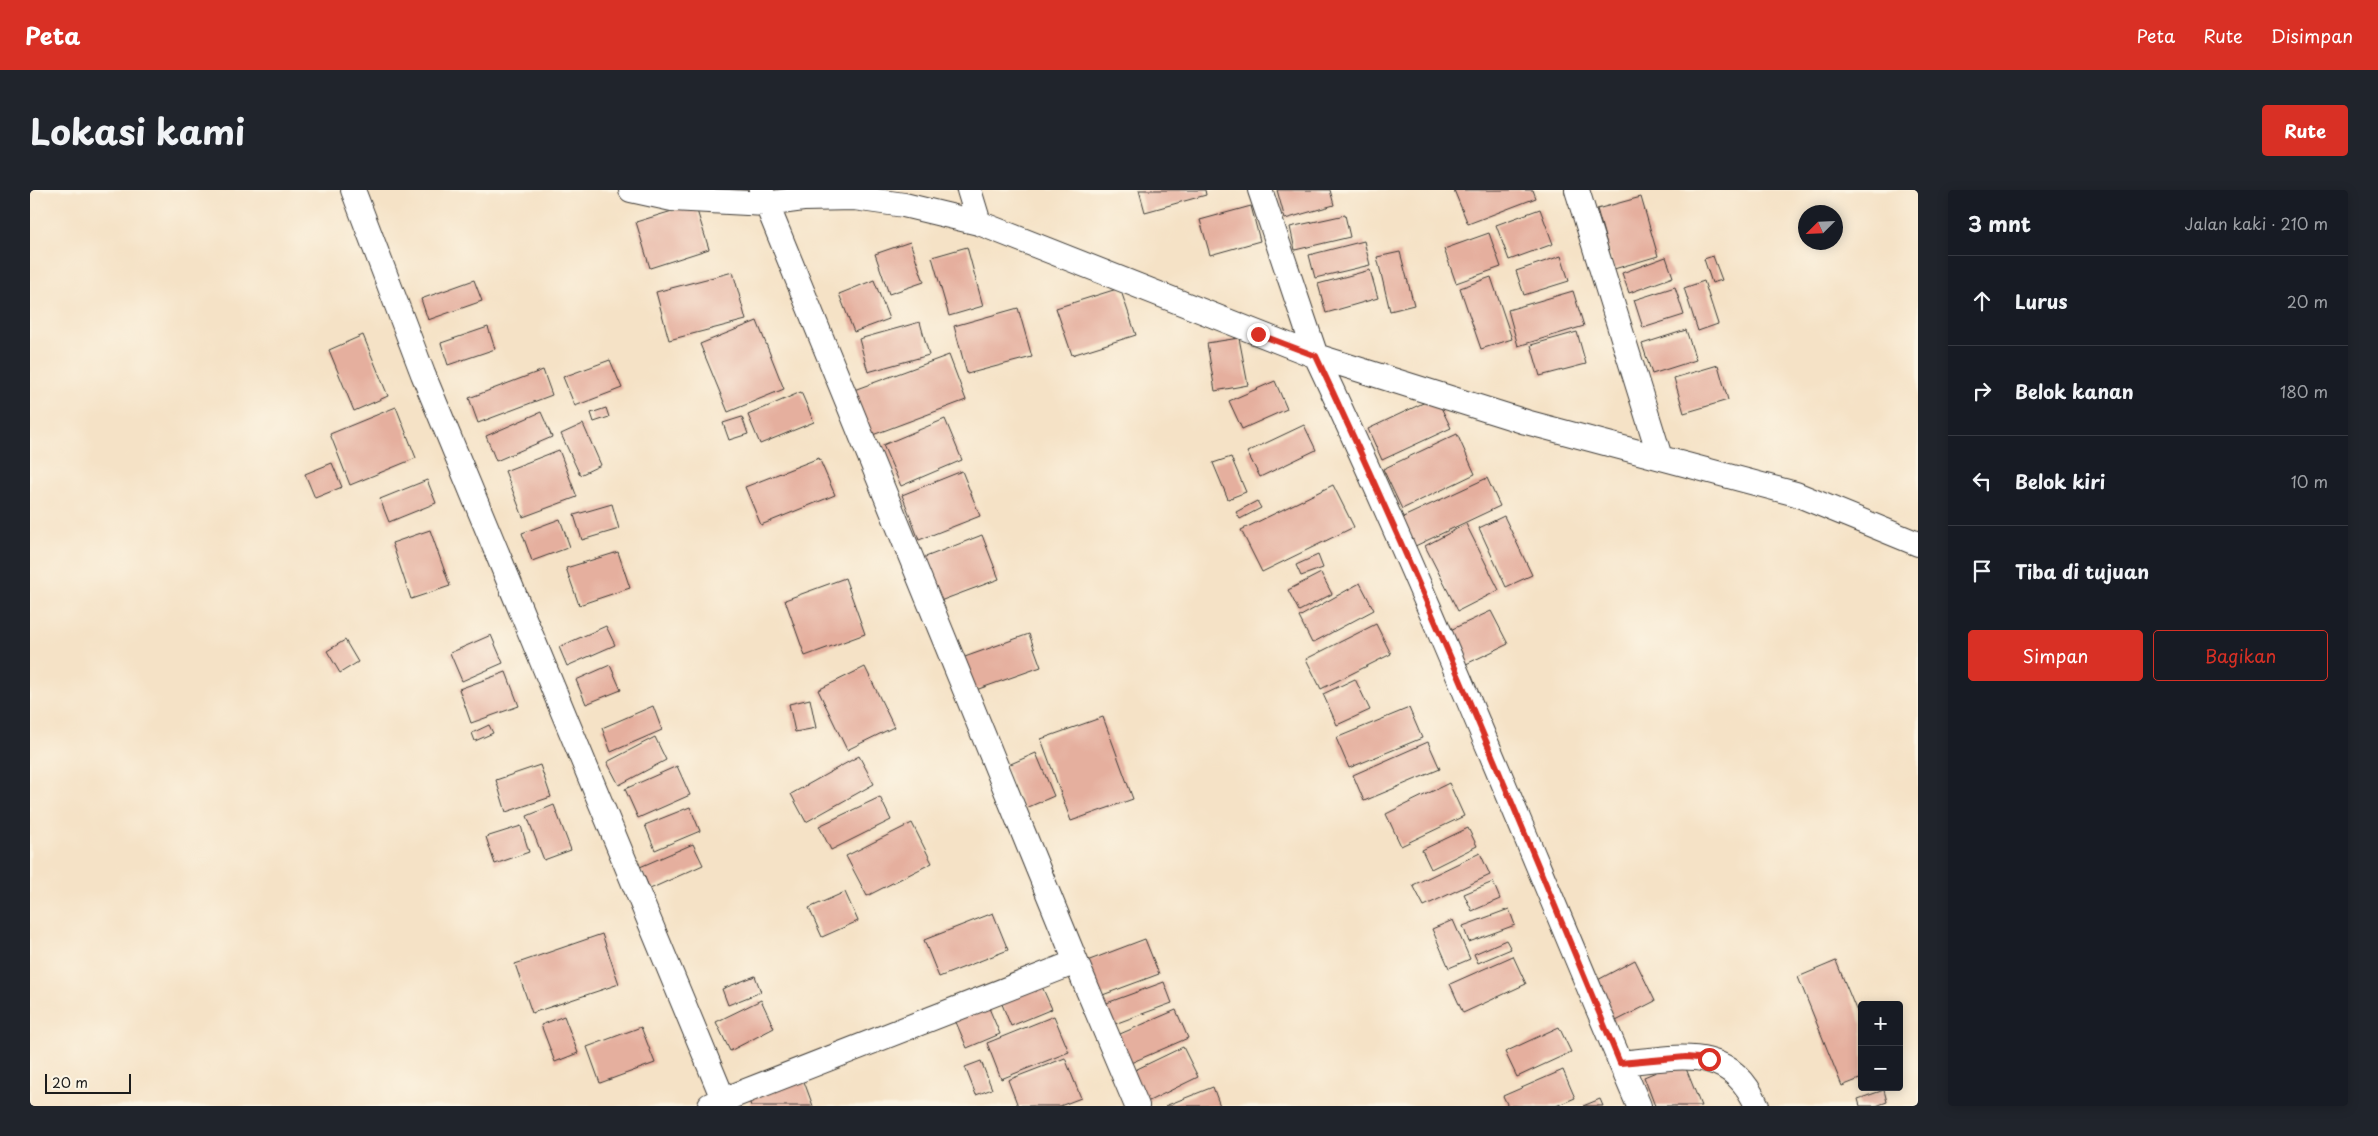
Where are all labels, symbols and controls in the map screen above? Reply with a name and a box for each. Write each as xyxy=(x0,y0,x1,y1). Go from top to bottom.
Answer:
text: Peta xyxy=(25,17,81,53)
text: Peta xyxy=(2136,22,2175,49)
text: Rute xyxy=(2203,22,2243,49)
text: Disimpan xyxy=(2271,22,2353,49)
text: Lokasi kami xyxy=(30,104,245,157)
button: Rute xyxy=(2262,105,2348,156)
north arrow xyxy=(1798,205,1843,250)
text: 3 mnt xyxy=(1968,207,2031,239)
text: Jalan kaki · 210 m xyxy=(2184,211,2328,235)
icon: ahead xyxy=(1968,287,1996,315)
text: Lurus xyxy=(2015,287,2068,315)
text: 20 m xyxy=(2287,289,2328,313)
route end xyxy=(1247,323,1270,346)
icon: right xyxy=(1968,377,1996,405)
text: Belok kanan xyxy=(2015,377,2134,405)
text: 180 m xyxy=(2280,379,2328,403)
icon: left xyxy=(1968,467,1996,495)
text: Belok kiri xyxy=(2015,467,2105,495)
text: 10 m xyxy=(2291,469,2328,493)
icon: arrive xyxy=(1968,557,1996,585)
text: Tiba di tujuan xyxy=(2015,557,2149,585)
button: Simpan xyxy=(1968,630,2143,681)
button: Bagikan xyxy=(2153,630,2328,681)
map controls xyxy=(1858,1001,1903,1091)
button: + xyxy=(1858,1001,1903,1046)
button: − xyxy=(1858,1046,1903,1091)
route start xyxy=(1698,1048,1721,1071)
scale bar xyxy=(45,1071,131,1094)
text: 20 m xyxy=(52,1072,88,1093)

